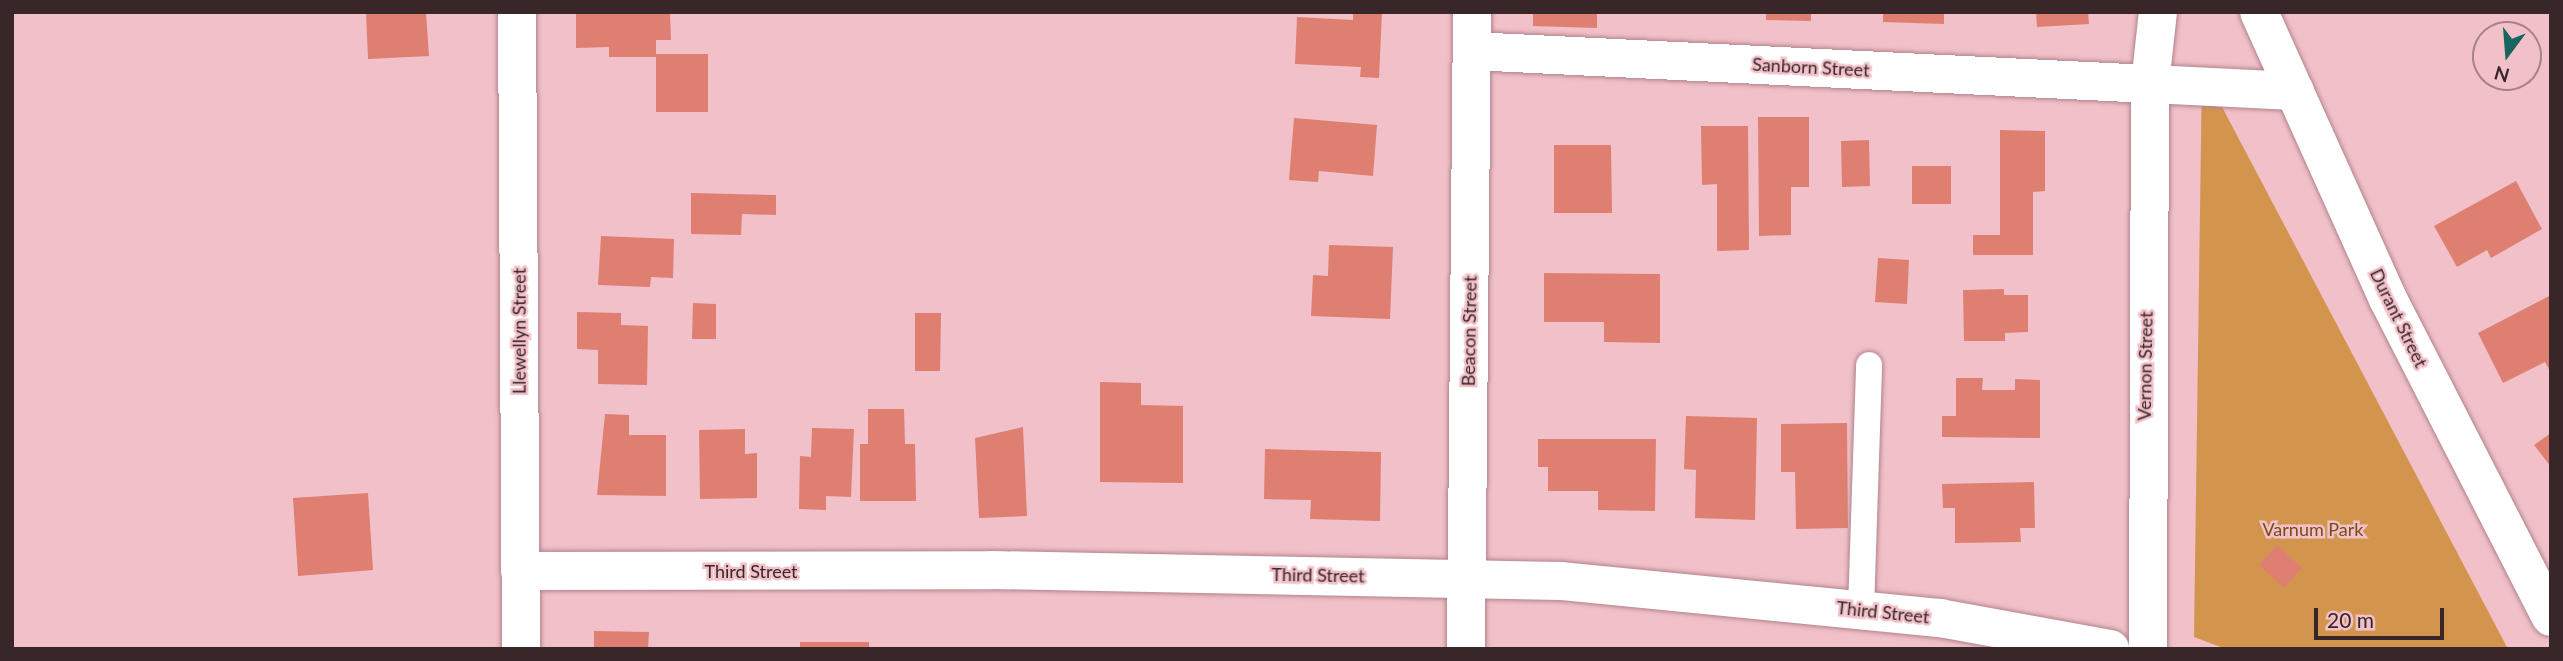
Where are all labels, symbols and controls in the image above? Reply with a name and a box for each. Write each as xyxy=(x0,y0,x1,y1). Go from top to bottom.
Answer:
north arrow xyxy=(2472,21,2542,91)
street label: Sanborn Street xyxy=(1752,53,1870,81)
text: N xyxy=(2491,62,2512,88)
street label: Durant Street xyxy=(2366,265,2432,371)
street label: Llewellyn Street xyxy=(508,268,530,394)
street label: Beacon Street xyxy=(1457,276,1481,386)
street label: Vernon Street xyxy=(2133,311,2157,421)
park label: Varnum Park xyxy=(2262,518,2364,540)
street label: Third Street xyxy=(704,560,798,582)
street label: Third Street xyxy=(1271,563,1365,587)
scale bar xyxy=(2318,594,2448,638)
street label: Third Street xyxy=(1836,596,1930,628)
text: 20 m xyxy=(2327,607,2374,632)

